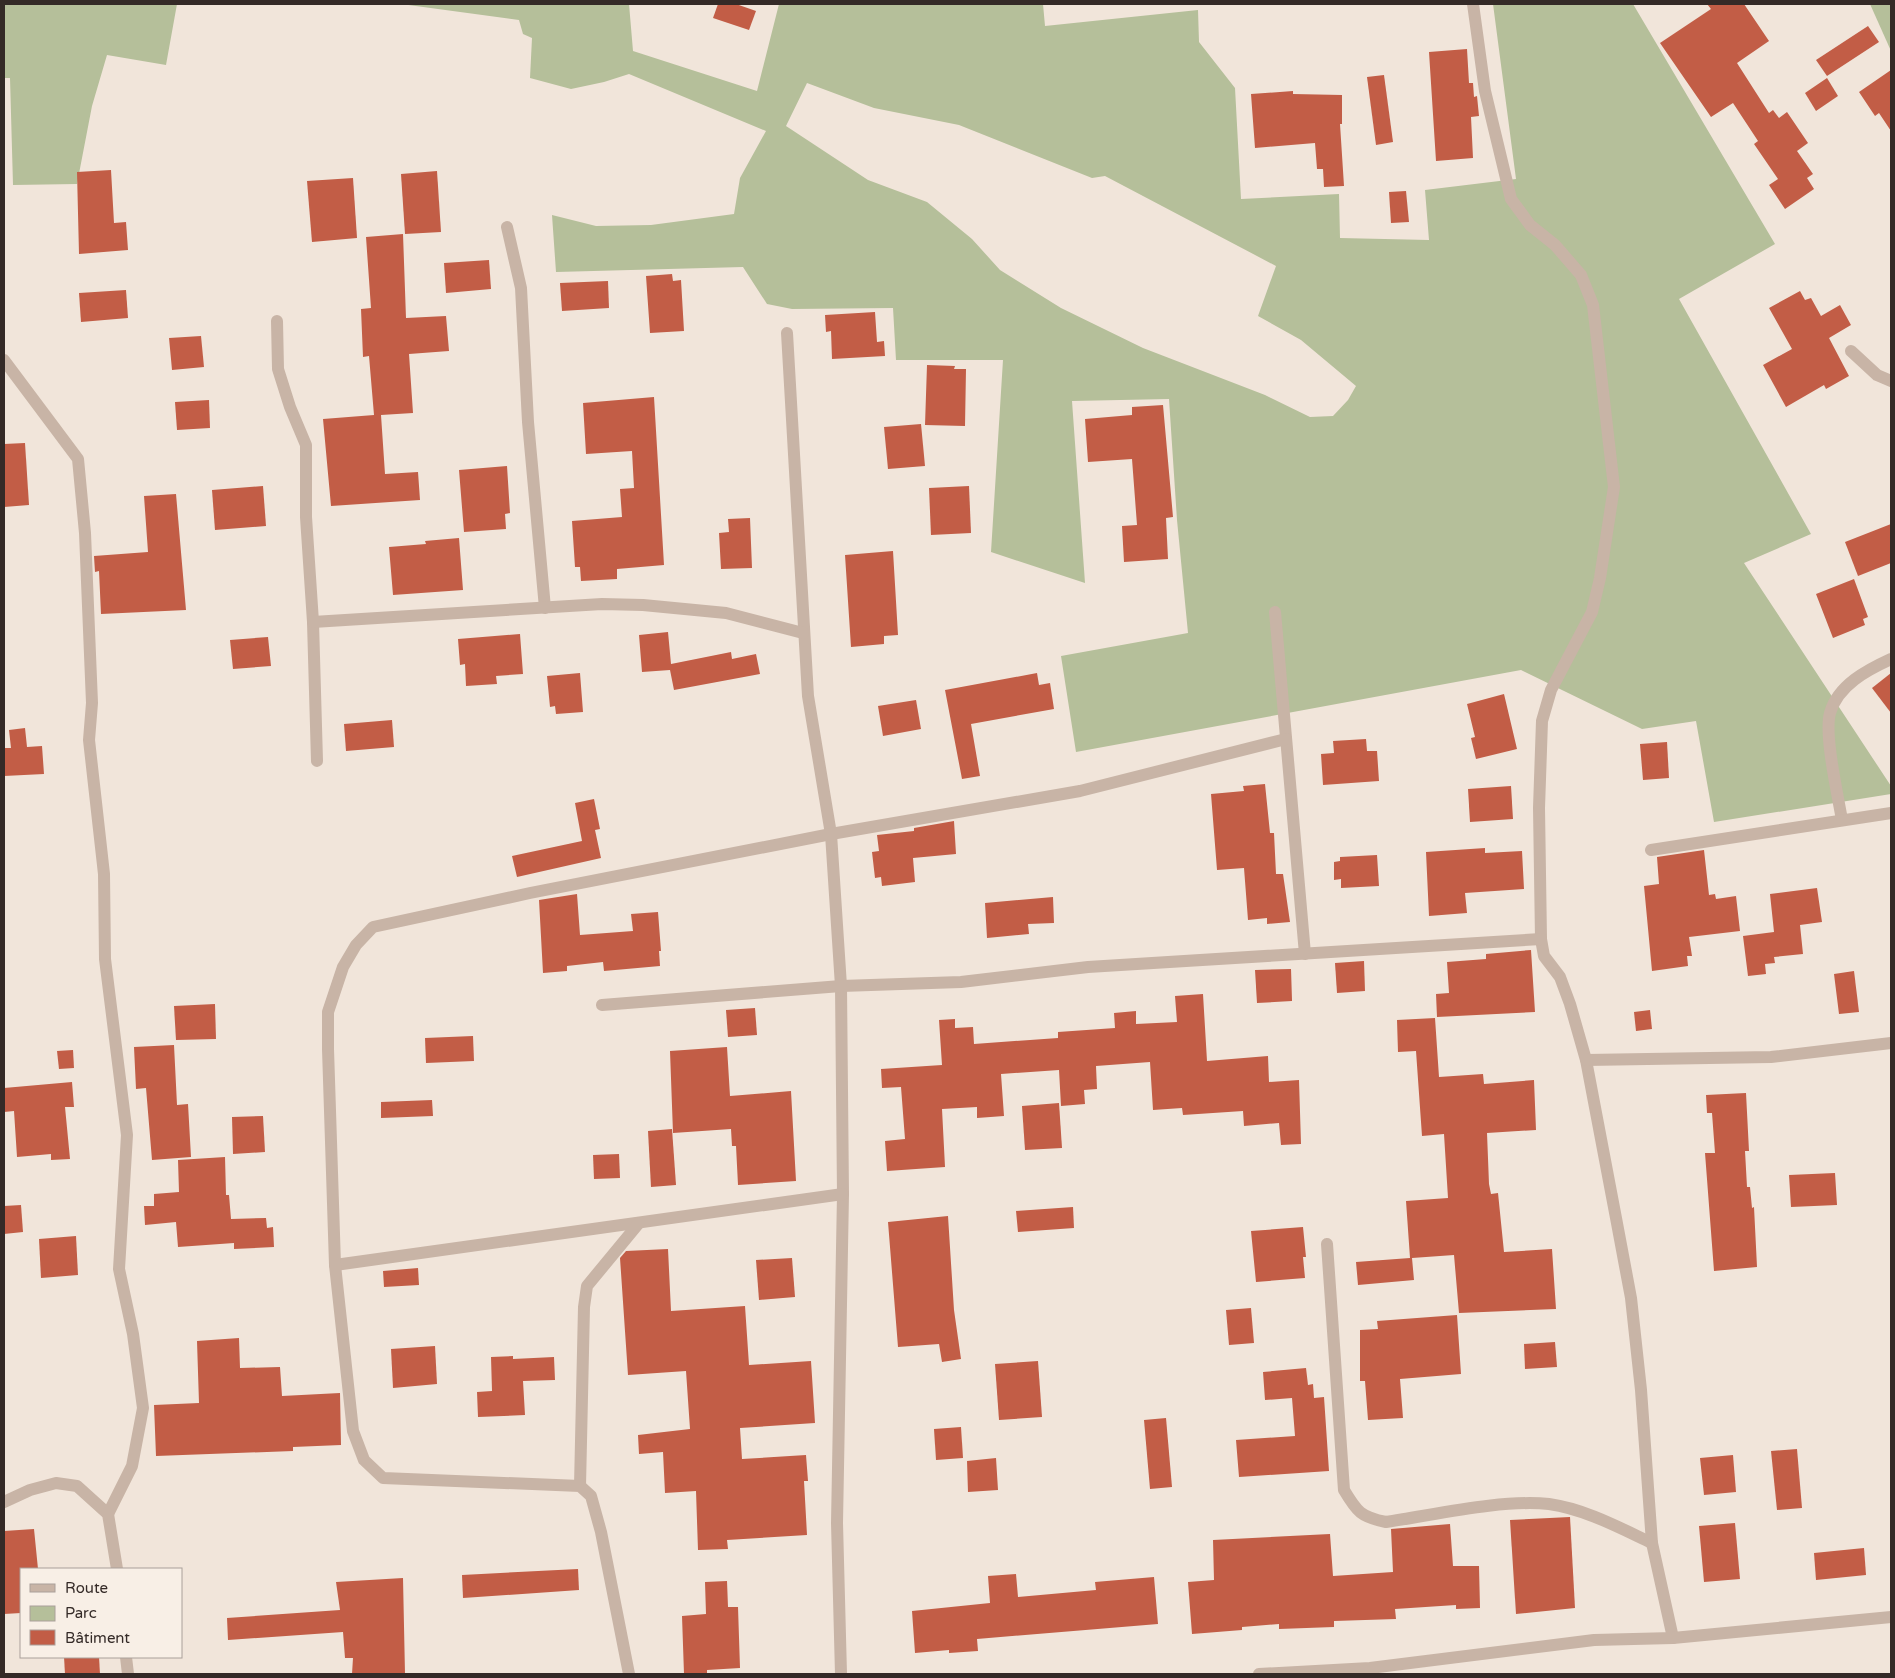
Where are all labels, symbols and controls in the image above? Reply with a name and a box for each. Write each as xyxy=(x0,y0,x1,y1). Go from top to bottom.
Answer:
legend xyxy=(20,1568,182,1658)
text: Route xyxy=(65,1579,108,1597)
text: Parc xyxy=(65,1604,97,1622)
text: Bâtiment xyxy=(65,1629,130,1647)

